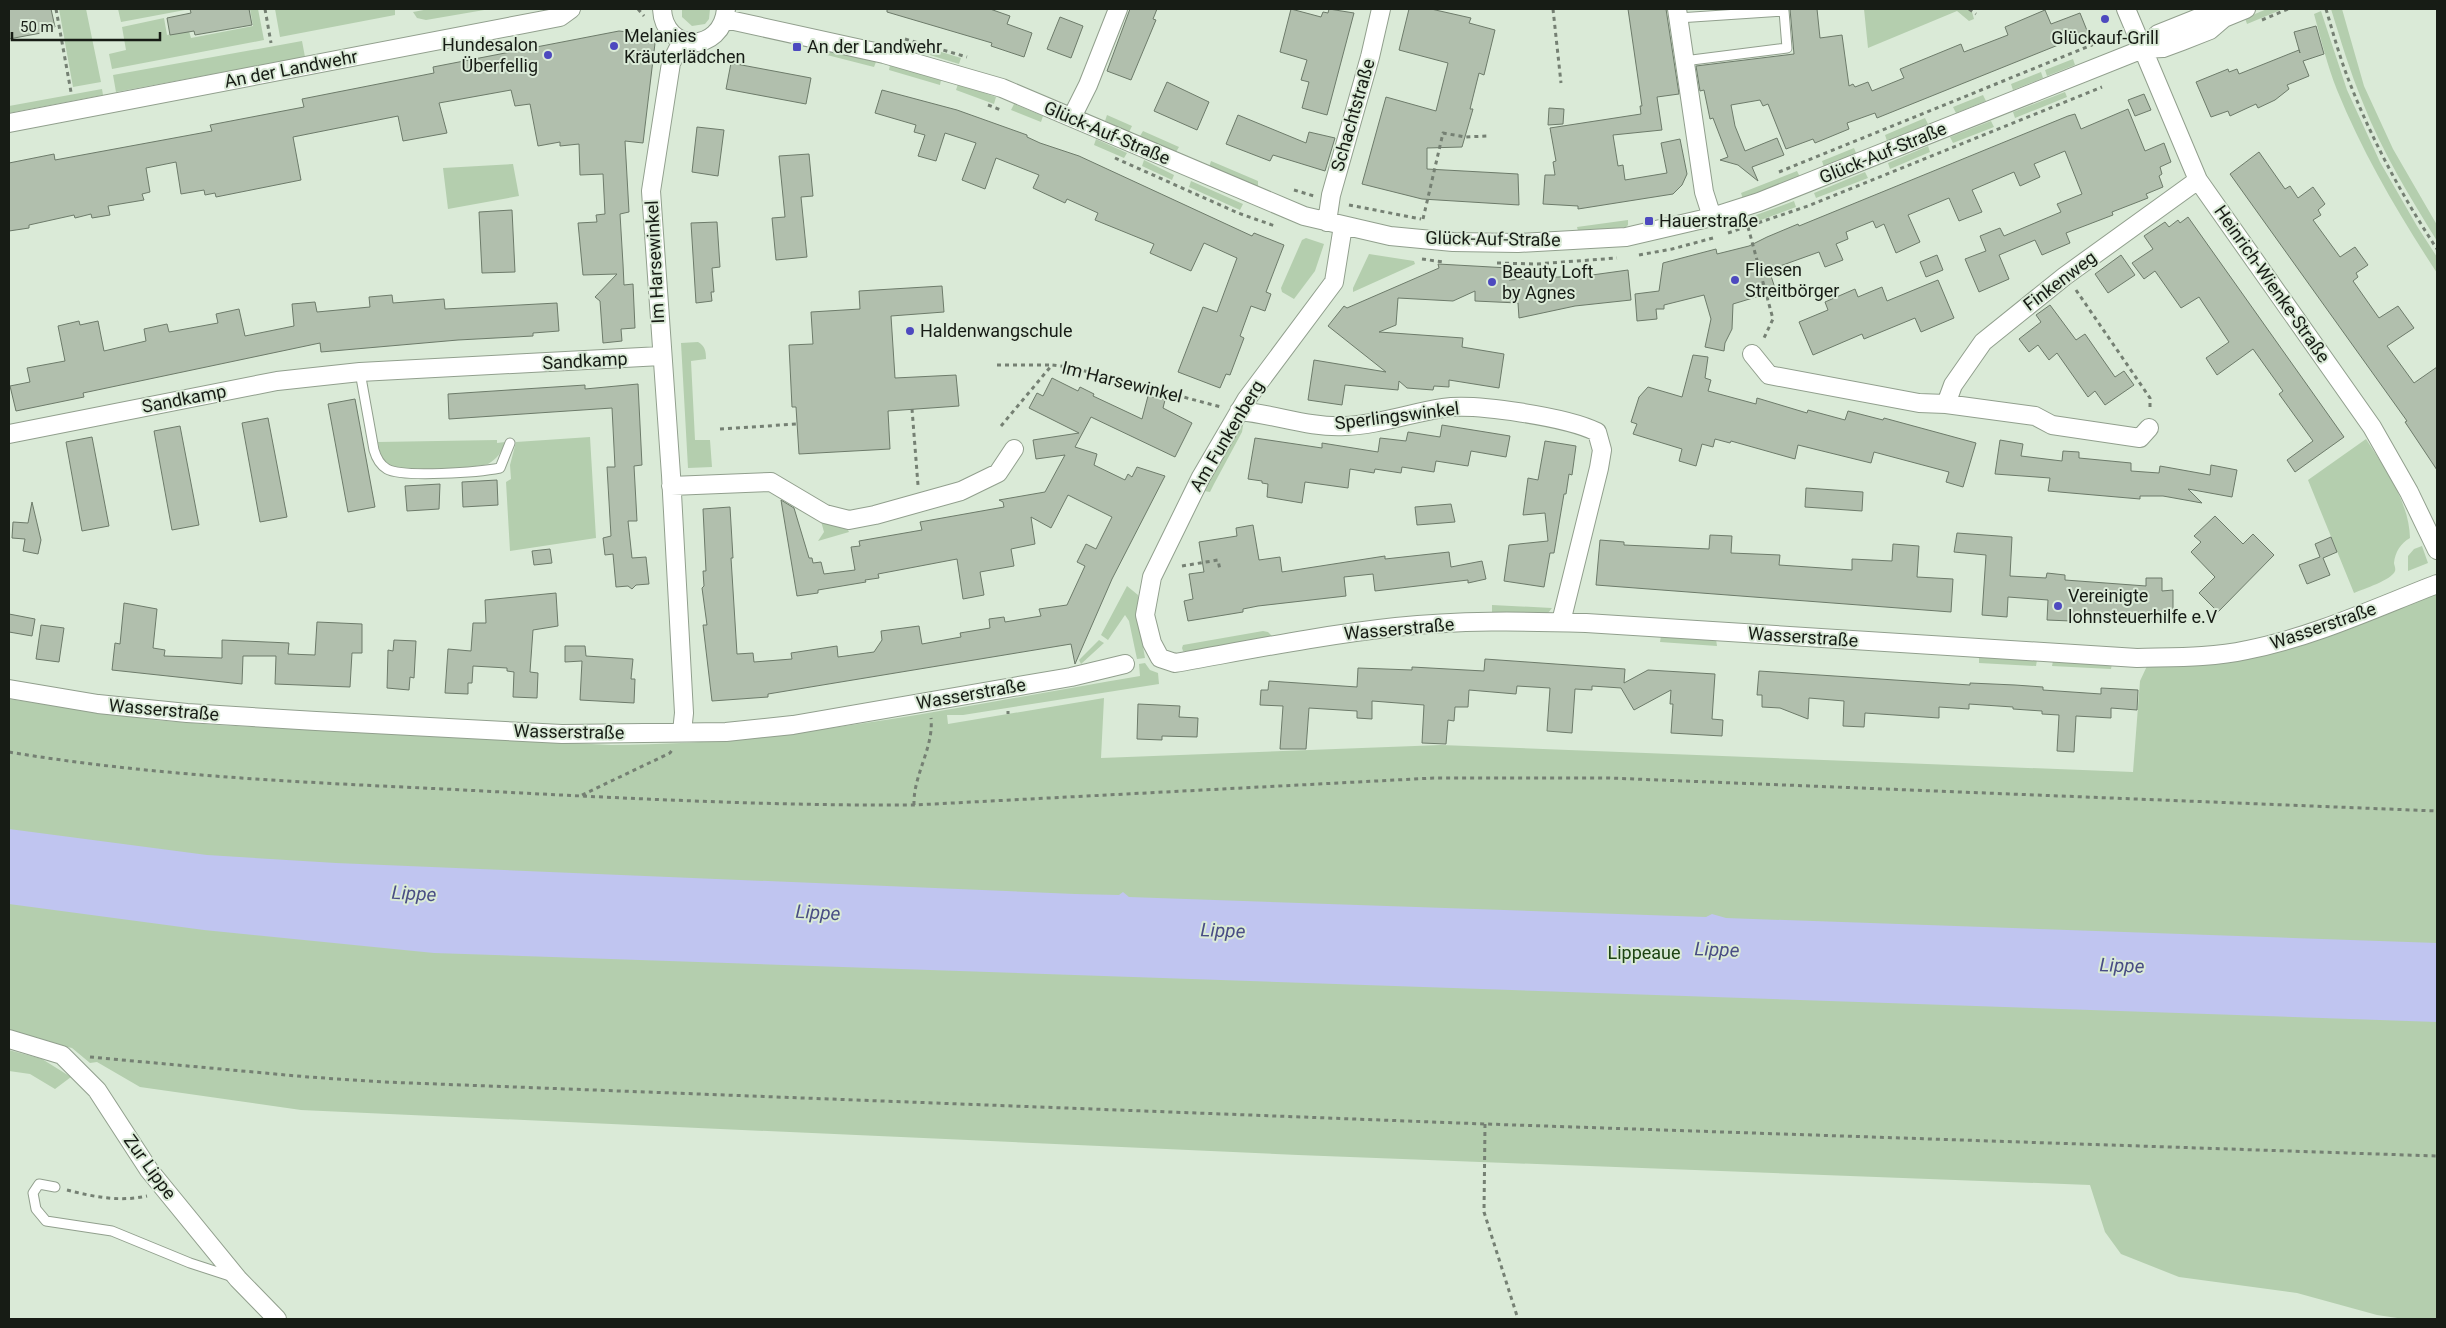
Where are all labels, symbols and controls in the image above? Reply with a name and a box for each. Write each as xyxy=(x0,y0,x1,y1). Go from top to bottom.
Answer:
scale bar xyxy=(12,10,160,42)
marker: Glückauf-Grill xyxy=(2099,13,2111,25)
text: 50 m xyxy=(20,18,54,36)
place label: Melanies Kräuterlädchen xyxy=(624,25,745,67)
place label: Glückauf-Grill xyxy=(2051,27,2159,48)
place label: Hundesalon Überfellig xyxy=(442,34,538,76)
place label: An der Landwehr xyxy=(807,36,942,57)
marker: Melanies Kräuterlädchen xyxy=(608,40,620,52)
marker: An der Landwehr xyxy=(791,41,803,53)
street label: An der Landwehr xyxy=(223,45,359,92)
marker: Hundesalon Überfellig xyxy=(542,49,554,61)
street label: Schachtstraße xyxy=(1326,56,1379,174)
street label: Glück-Auf-Straße xyxy=(1041,96,1174,169)
street label: Glück-Auf-Straße xyxy=(1816,117,1949,188)
street label: Im Harsewinkel xyxy=(641,200,668,324)
street label: Heinrich-Wienke-Straße xyxy=(2210,201,2335,366)
place label: Hauerstraße xyxy=(1659,210,1758,231)
marker: Hauerstraße xyxy=(1643,215,1655,227)
street label: Glück-Auf-Straße xyxy=(1425,227,1561,250)
street label: Finkenweg xyxy=(2019,246,2100,315)
place label: Fliesen Streitbörger xyxy=(1745,259,1839,301)
place label: Beauty Loft by Agnes xyxy=(1502,261,1594,303)
marker: Fliesen Streitbörger xyxy=(1729,274,1741,286)
marker: Beauty Loft by Agnes xyxy=(1486,276,1498,288)
place label: Haldenwangschule xyxy=(920,320,1072,341)
marker: Haldenwangschule xyxy=(904,325,916,337)
street label: Sandkamp xyxy=(542,348,628,373)
street label: Im Harsewinkel xyxy=(1060,356,1185,407)
street label: Am Funkenberg xyxy=(1185,376,1268,495)
street label: Sandkamp xyxy=(140,380,228,417)
street label: Sperlingswinkel xyxy=(1334,397,1460,434)
place label: Vereinigte lohnsteuerhilfe e.V xyxy=(2068,585,2218,627)
street label: Wasserstraße xyxy=(2267,598,2379,653)
marker: Vereinigte lohnsteuerhilfe e.V xyxy=(2052,600,2064,612)
street label: Wasserstraße xyxy=(1343,613,1455,644)
street label: Wasserstraße xyxy=(1747,622,1859,651)
street label: Wasserstraße xyxy=(915,674,1027,713)
street label: Wasserstraße xyxy=(108,694,220,725)
street label: Wasserstraße xyxy=(513,720,625,743)
water label: Lippe xyxy=(391,881,437,906)
water label: Lippe xyxy=(795,900,841,925)
water label: Lippe xyxy=(1200,918,1246,943)
water label: Lippe xyxy=(1694,937,1740,962)
park label: Lippeaue xyxy=(1607,942,1681,963)
water label: Lippe xyxy=(2099,953,2145,978)
street label: Zur Lippe xyxy=(120,1130,181,1203)

